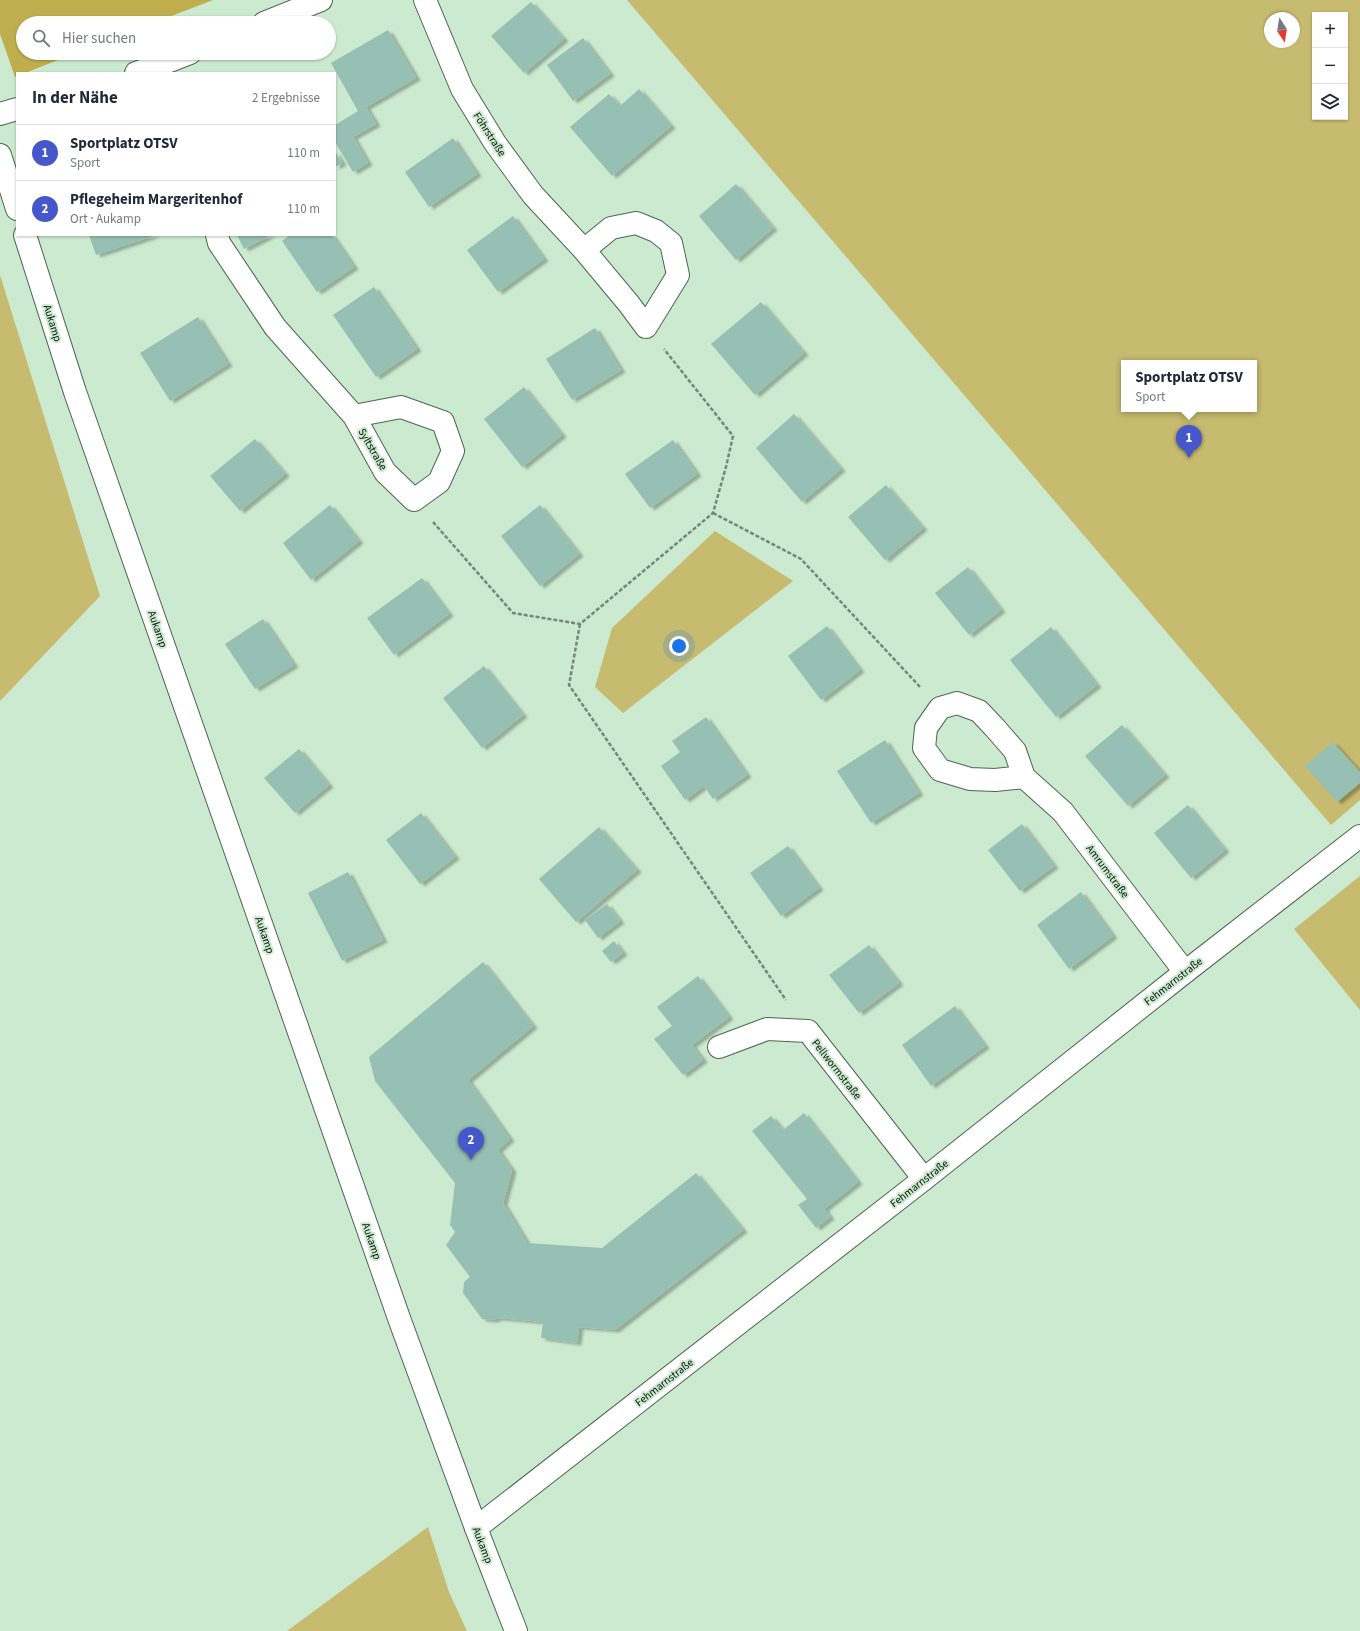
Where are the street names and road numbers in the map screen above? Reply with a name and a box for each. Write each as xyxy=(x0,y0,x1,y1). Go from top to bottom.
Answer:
street label: Föhrstraße xyxy=(470,109,510,160)
street label: Aukamp xyxy=(40,303,65,344)
street label: Syltstraße xyxy=(354,425,391,474)
street label: Aukamp xyxy=(144,609,171,650)
street label: Amrumstraße xyxy=(1083,842,1133,901)
street label: Aukamp xyxy=(251,915,278,956)
street label: Fehmarnstraße xyxy=(1141,954,1206,1009)
street label: Pellwormstraße xyxy=(808,1036,865,1103)
street label: Fehmarnstraße xyxy=(887,1156,952,1211)
street label: Aukamp xyxy=(358,1221,385,1262)
street label: Fehmarnstraße xyxy=(632,1355,697,1410)
street label: Aukamp xyxy=(469,1525,496,1566)

